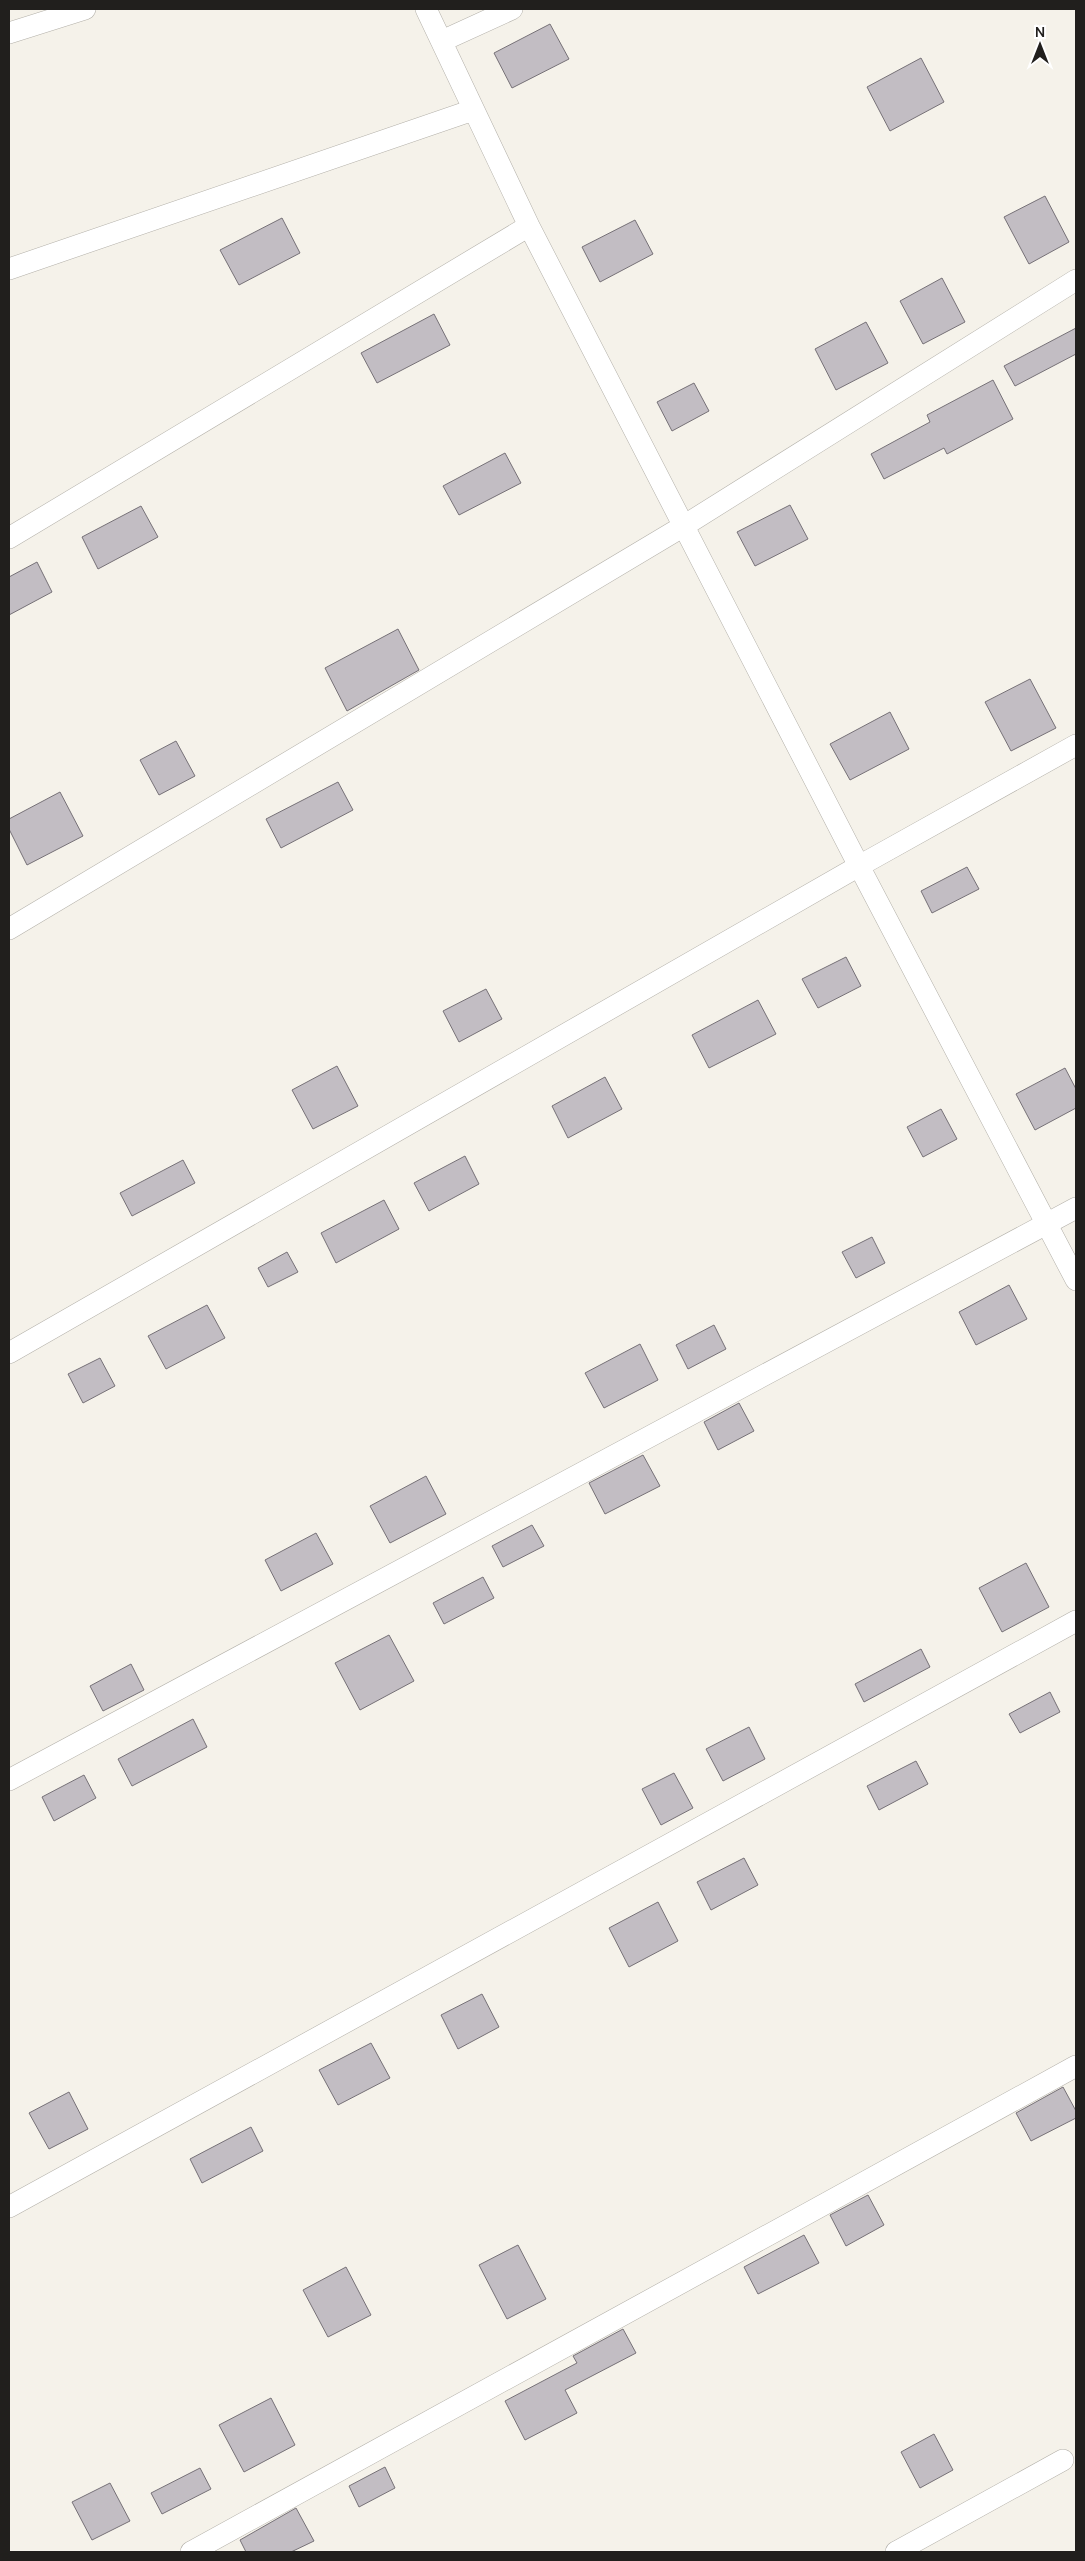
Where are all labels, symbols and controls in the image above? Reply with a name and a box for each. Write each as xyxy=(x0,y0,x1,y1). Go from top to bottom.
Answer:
north arrow xyxy=(1015,20,1065,70)
text: N xyxy=(1035,22,1045,41)

